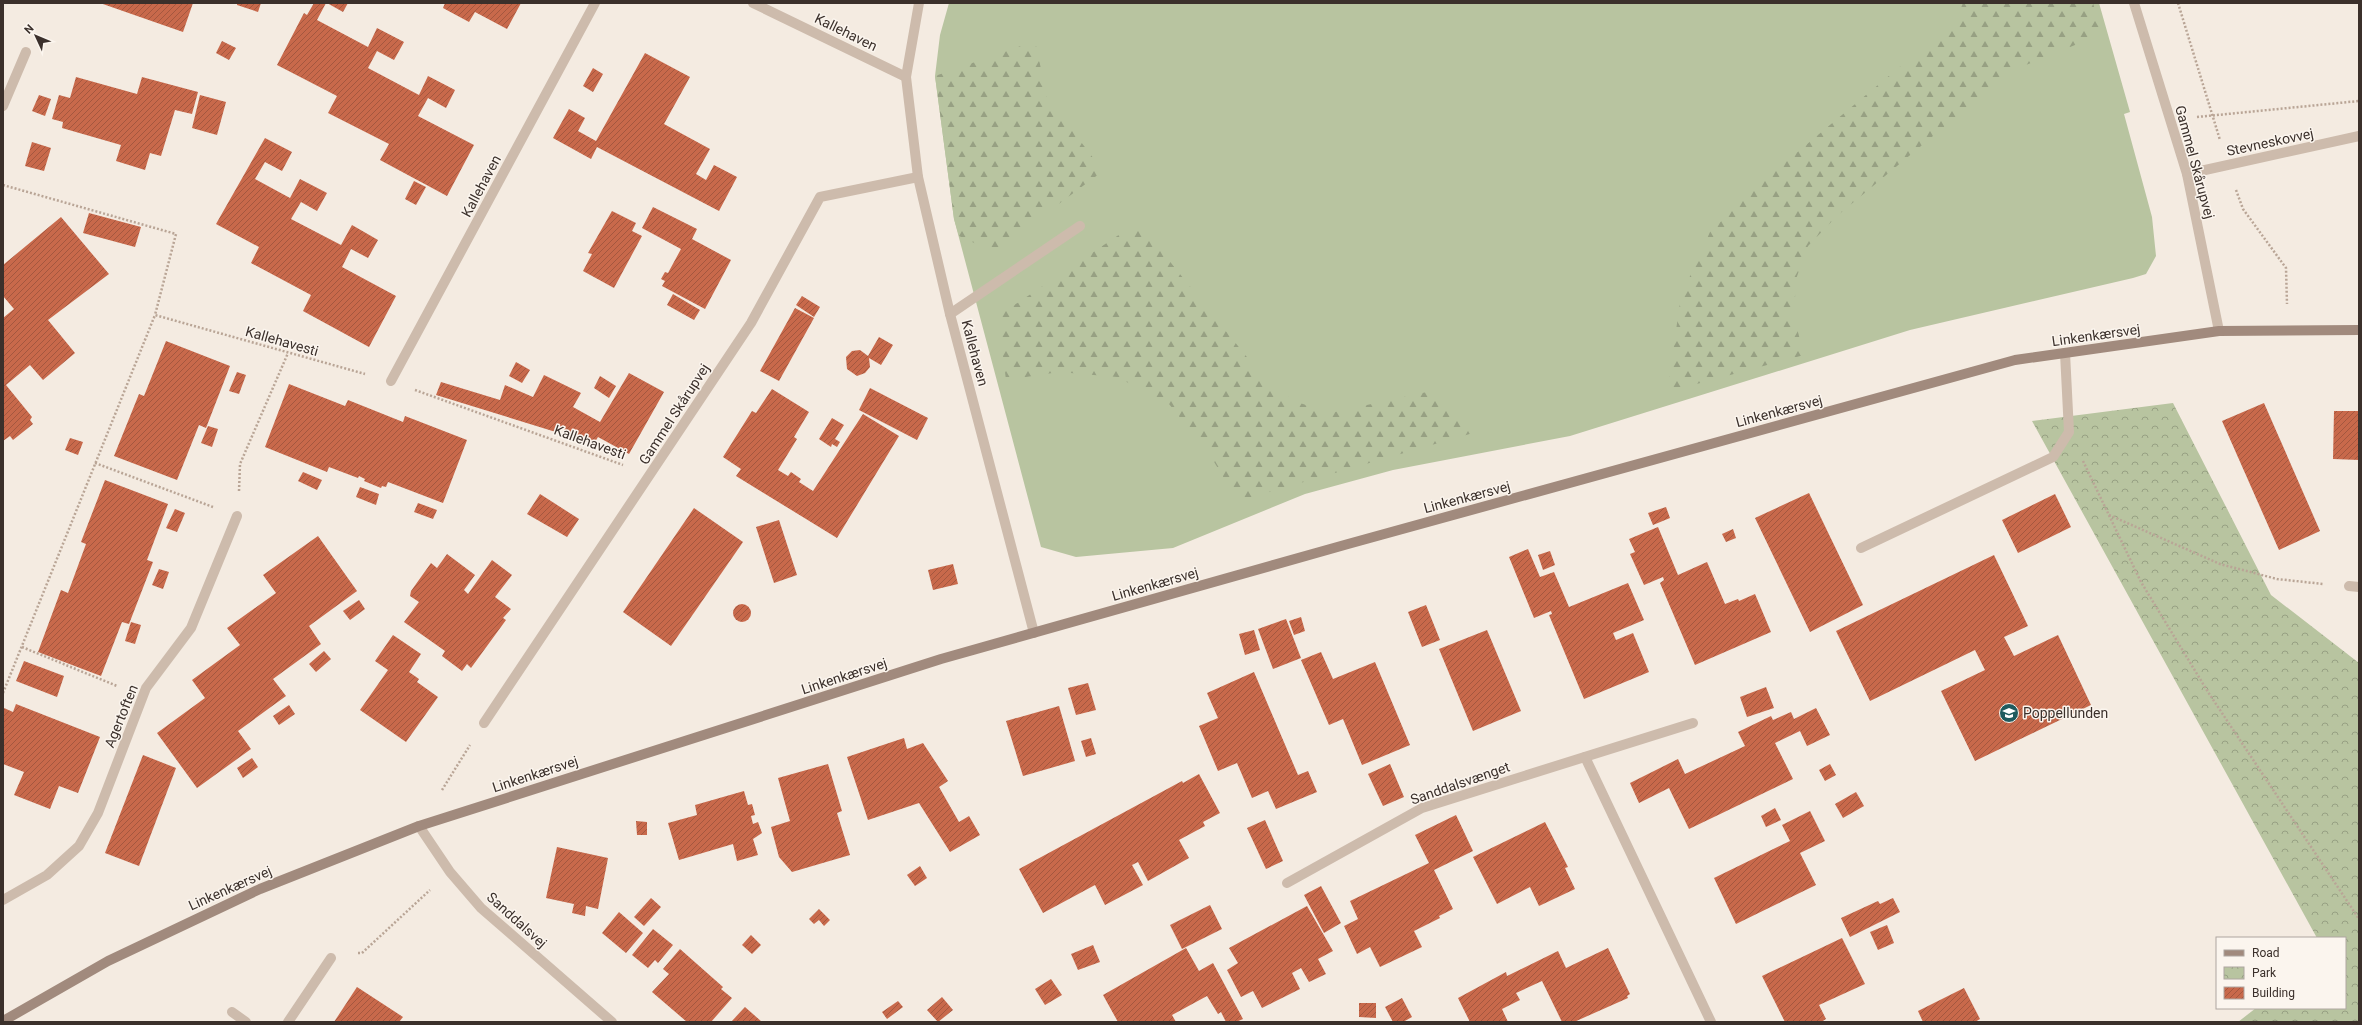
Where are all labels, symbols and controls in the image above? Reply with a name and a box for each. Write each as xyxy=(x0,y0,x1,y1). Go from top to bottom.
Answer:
street label: Kallehaven xyxy=(812,10,880,54)
north arrow xyxy=(16,16,56,56)
text: N xyxy=(22,22,37,37)
street label: Gammel Skårupvej xyxy=(2172,104,2218,220)
street label: Stevneskovvej xyxy=(2225,125,2315,159)
street label: Kallehaven xyxy=(458,152,504,220)
street label: Kallehaven xyxy=(959,318,991,388)
street label: Linkenkærsvej xyxy=(2051,321,2141,349)
street label: Kallehavesti xyxy=(244,323,320,359)
street label: Gammel Skårupvej xyxy=(635,361,713,467)
street label: Linkenkærsvej xyxy=(1734,392,1824,430)
street label: Kallehavesti xyxy=(552,422,628,462)
street label: Linkenkærsvej xyxy=(1422,478,1512,516)
street label: Linkenkærsvej xyxy=(1110,564,1200,604)
street label: Linkenkærsvej xyxy=(799,655,889,697)
street label: Agertoften xyxy=(101,682,141,750)
school or university icon: Poppellunden xyxy=(1998,702,2020,724)
place label: Poppellunden xyxy=(2023,705,2108,721)
street label: Linkenkærsvej xyxy=(490,753,580,795)
street label: Sanddalsvænget xyxy=(1408,758,1512,807)
street label: Linkenkærsvej xyxy=(186,863,274,913)
street label: Sanddalsvej xyxy=(484,889,550,951)
legend xyxy=(2216,937,2346,1009)
text: Road xyxy=(2252,946,2280,960)
text: Park xyxy=(2252,966,2277,980)
text: Building xyxy=(2252,986,2295,1000)

